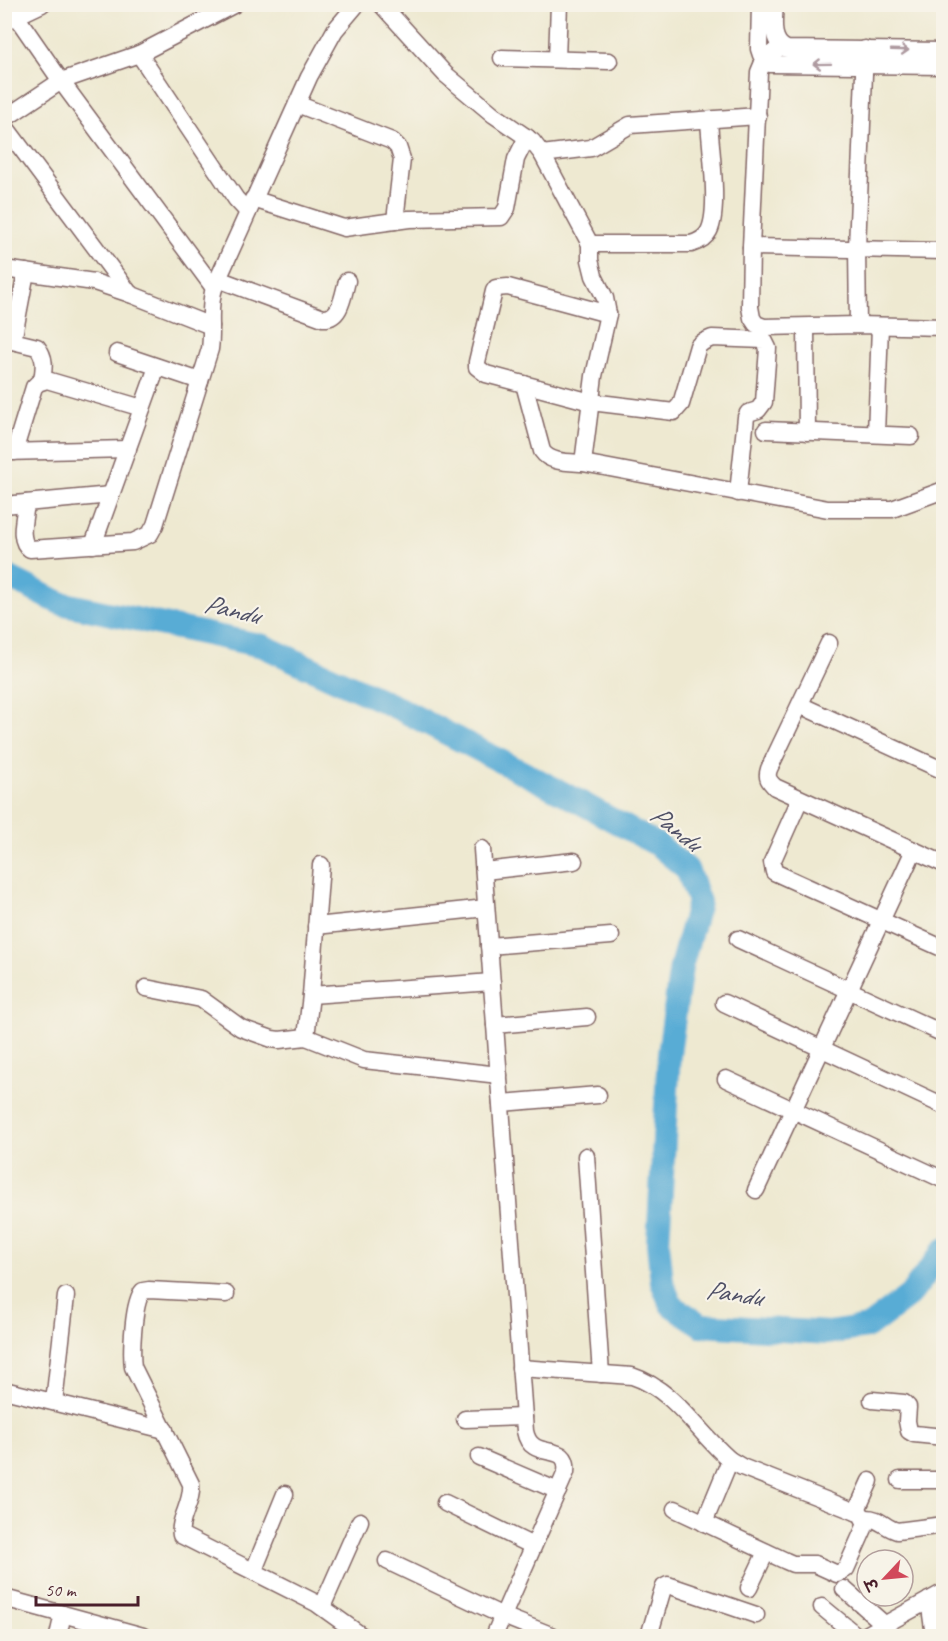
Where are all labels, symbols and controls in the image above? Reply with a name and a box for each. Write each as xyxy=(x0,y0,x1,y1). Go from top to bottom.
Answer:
one-way arrow xyxy=(889,44,909,56)
one-way arrow xyxy=(813,58,833,70)
water label: Pandu xyxy=(201,586,267,633)
water label: Pandu xyxy=(643,797,712,861)
water label: Pandu xyxy=(704,1272,768,1314)
north arrow xyxy=(855,1548,915,1608)
scale bar xyxy=(36,1569,138,1607)
text: उ xyxy=(861,1574,885,1595)
text: 50 m xyxy=(45,1579,78,1601)

